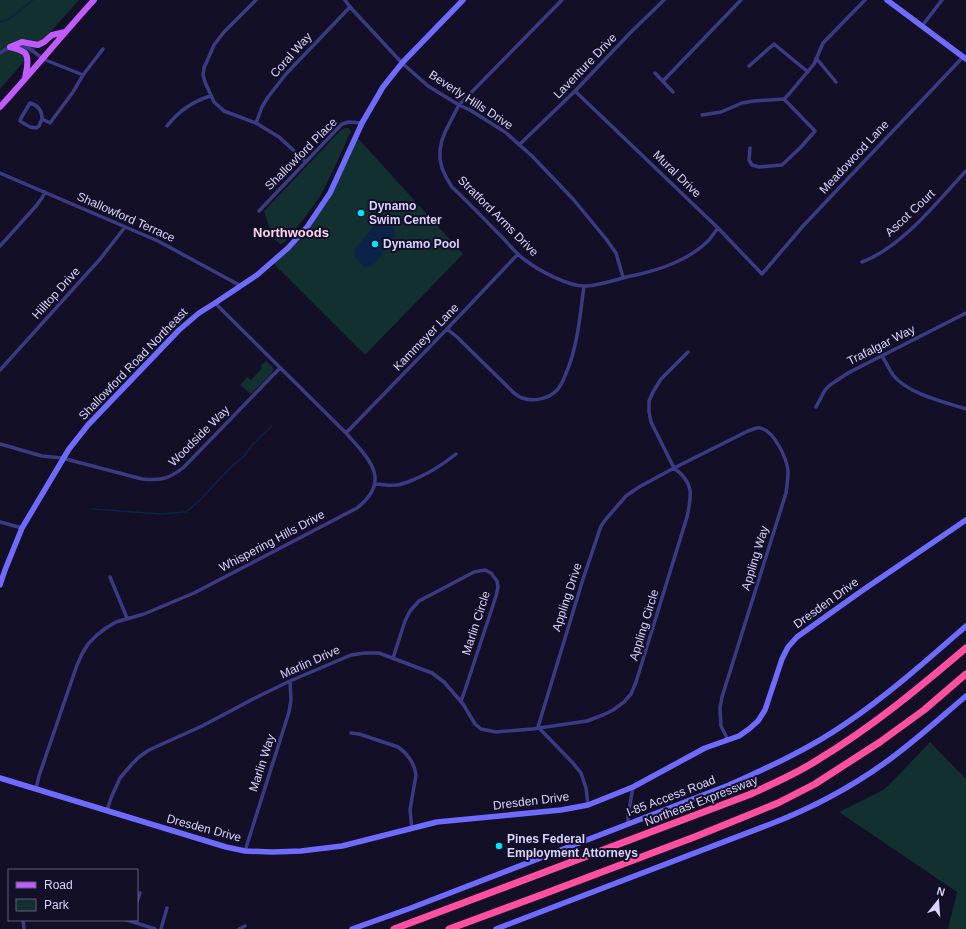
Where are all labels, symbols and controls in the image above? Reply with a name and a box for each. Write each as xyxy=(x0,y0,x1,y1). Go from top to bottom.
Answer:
street label: Coral Way xyxy=(267,30,315,80)
street label: Laventure Drive xyxy=(551,30,620,101)
street label: Beverly Hills Drive xyxy=(426,68,516,133)
street label: Shallowford Place xyxy=(262,115,340,193)
street label: Meadowood Lane xyxy=(816,117,892,197)
street label: Mural Drive xyxy=(650,148,704,201)
street label: Stratford Arms Drive xyxy=(455,173,541,259)
street label: Ascot Court xyxy=(882,186,938,240)
street label: Shallowford Terrace xyxy=(75,189,177,245)
place label: Dynamo Swim Center xyxy=(369,199,442,227)
marker: Dynamo Swim Center xyxy=(356,208,366,218)
district label: Northwoods xyxy=(253,225,329,240)
place label: Dynamo Pool xyxy=(383,237,460,251)
marker: Dynamo Pool xyxy=(370,239,380,249)
street label: Hilltop Drive xyxy=(29,264,83,322)
street label: Kammeyer Lane xyxy=(390,300,462,374)
street label: Shallowford Road Northeast xyxy=(76,305,191,423)
street label: Trafalgar Way xyxy=(845,322,917,368)
street label: Woodside Way xyxy=(166,403,232,469)
street label: Whispering Hills Drive xyxy=(217,507,327,575)
street label: Appling Way xyxy=(739,524,771,592)
street label: Appling Drive xyxy=(549,561,585,633)
street label: Dresden Drive xyxy=(791,575,861,631)
street label: Appling Circle xyxy=(626,587,662,662)
street label: Marlin Circle xyxy=(459,589,493,657)
street label: Marlin Drive xyxy=(278,642,342,681)
street label: Marlin Way xyxy=(246,733,278,793)
street label: I-85 Access Road xyxy=(625,773,717,819)
street label: Northeast Expressway xyxy=(642,773,760,829)
street label: Dresden Drive xyxy=(492,789,570,813)
street label: Dresden Drive xyxy=(165,811,243,845)
place label: Pines Federal Employment Attorneys xyxy=(507,832,638,860)
marker: Pines Federal Employment Attorneys xyxy=(494,841,504,851)
legend xyxy=(8,869,138,921)
text: Road xyxy=(44,878,73,892)
north arrow xyxy=(918,881,958,921)
text: N xyxy=(935,885,947,898)
text: Park xyxy=(44,898,70,912)

